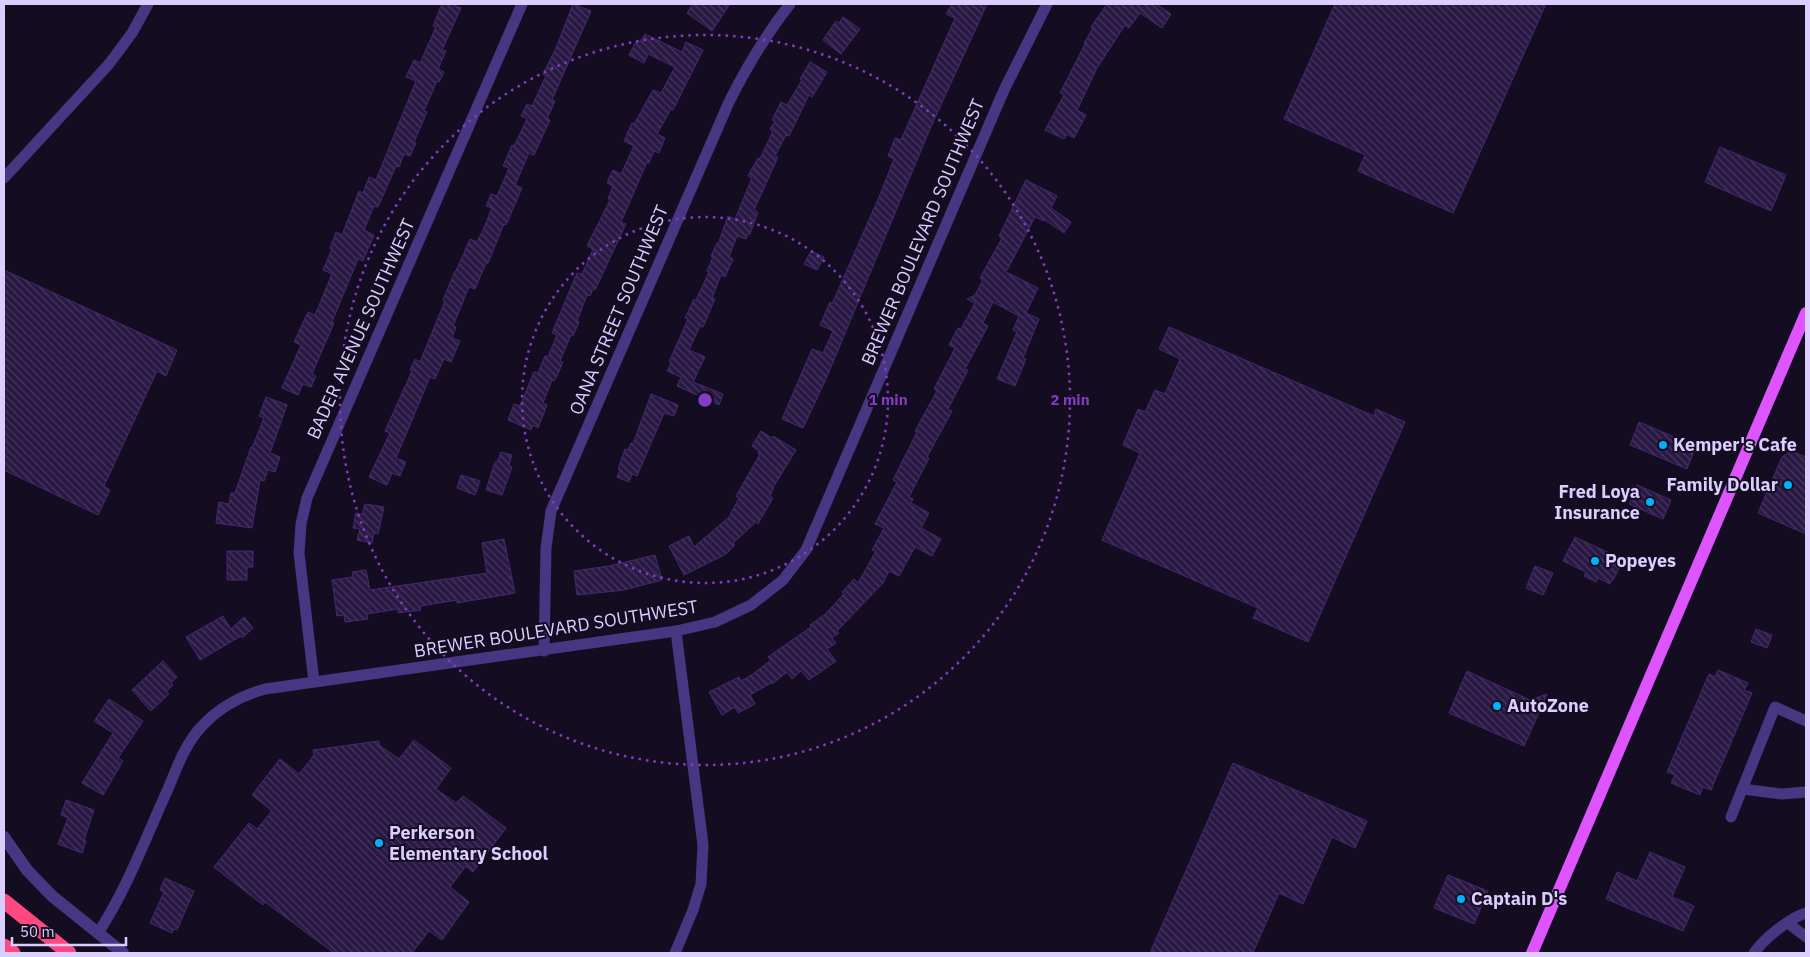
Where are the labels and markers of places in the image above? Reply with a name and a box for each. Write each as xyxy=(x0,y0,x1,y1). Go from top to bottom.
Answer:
centre of rings xyxy=(696,391,714,409)
place label: Kemper's Cafe xyxy=(1673,433,1797,456)
marker: Kemper's Cafe xyxy=(1657,439,1669,451)
place label: Family Dollar xyxy=(1667,473,1778,496)
marker: Family Dollar xyxy=(1782,479,1794,491)
place label: Fred Loya Insurance xyxy=(1554,480,1640,524)
marker: Fred Loya Insurance xyxy=(1644,496,1656,508)
place label: Popeyes xyxy=(1605,549,1676,572)
marker: Popeyes xyxy=(1589,555,1601,567)
place label: AutoZone xyxy=(1507,694,1589,717)
marker: AutoZone xyxy=(1491,700,1503,712)
place label: Perkerson Elementary School xyxy=(389,821,548,865)
marker: Perkerson Elementary School xyxy=(373,837,385,849)
place label: Captain D's xyxy=(1471,887,1567,910)
marker: Captain D's xyxy=(1455,893,1467,905)

